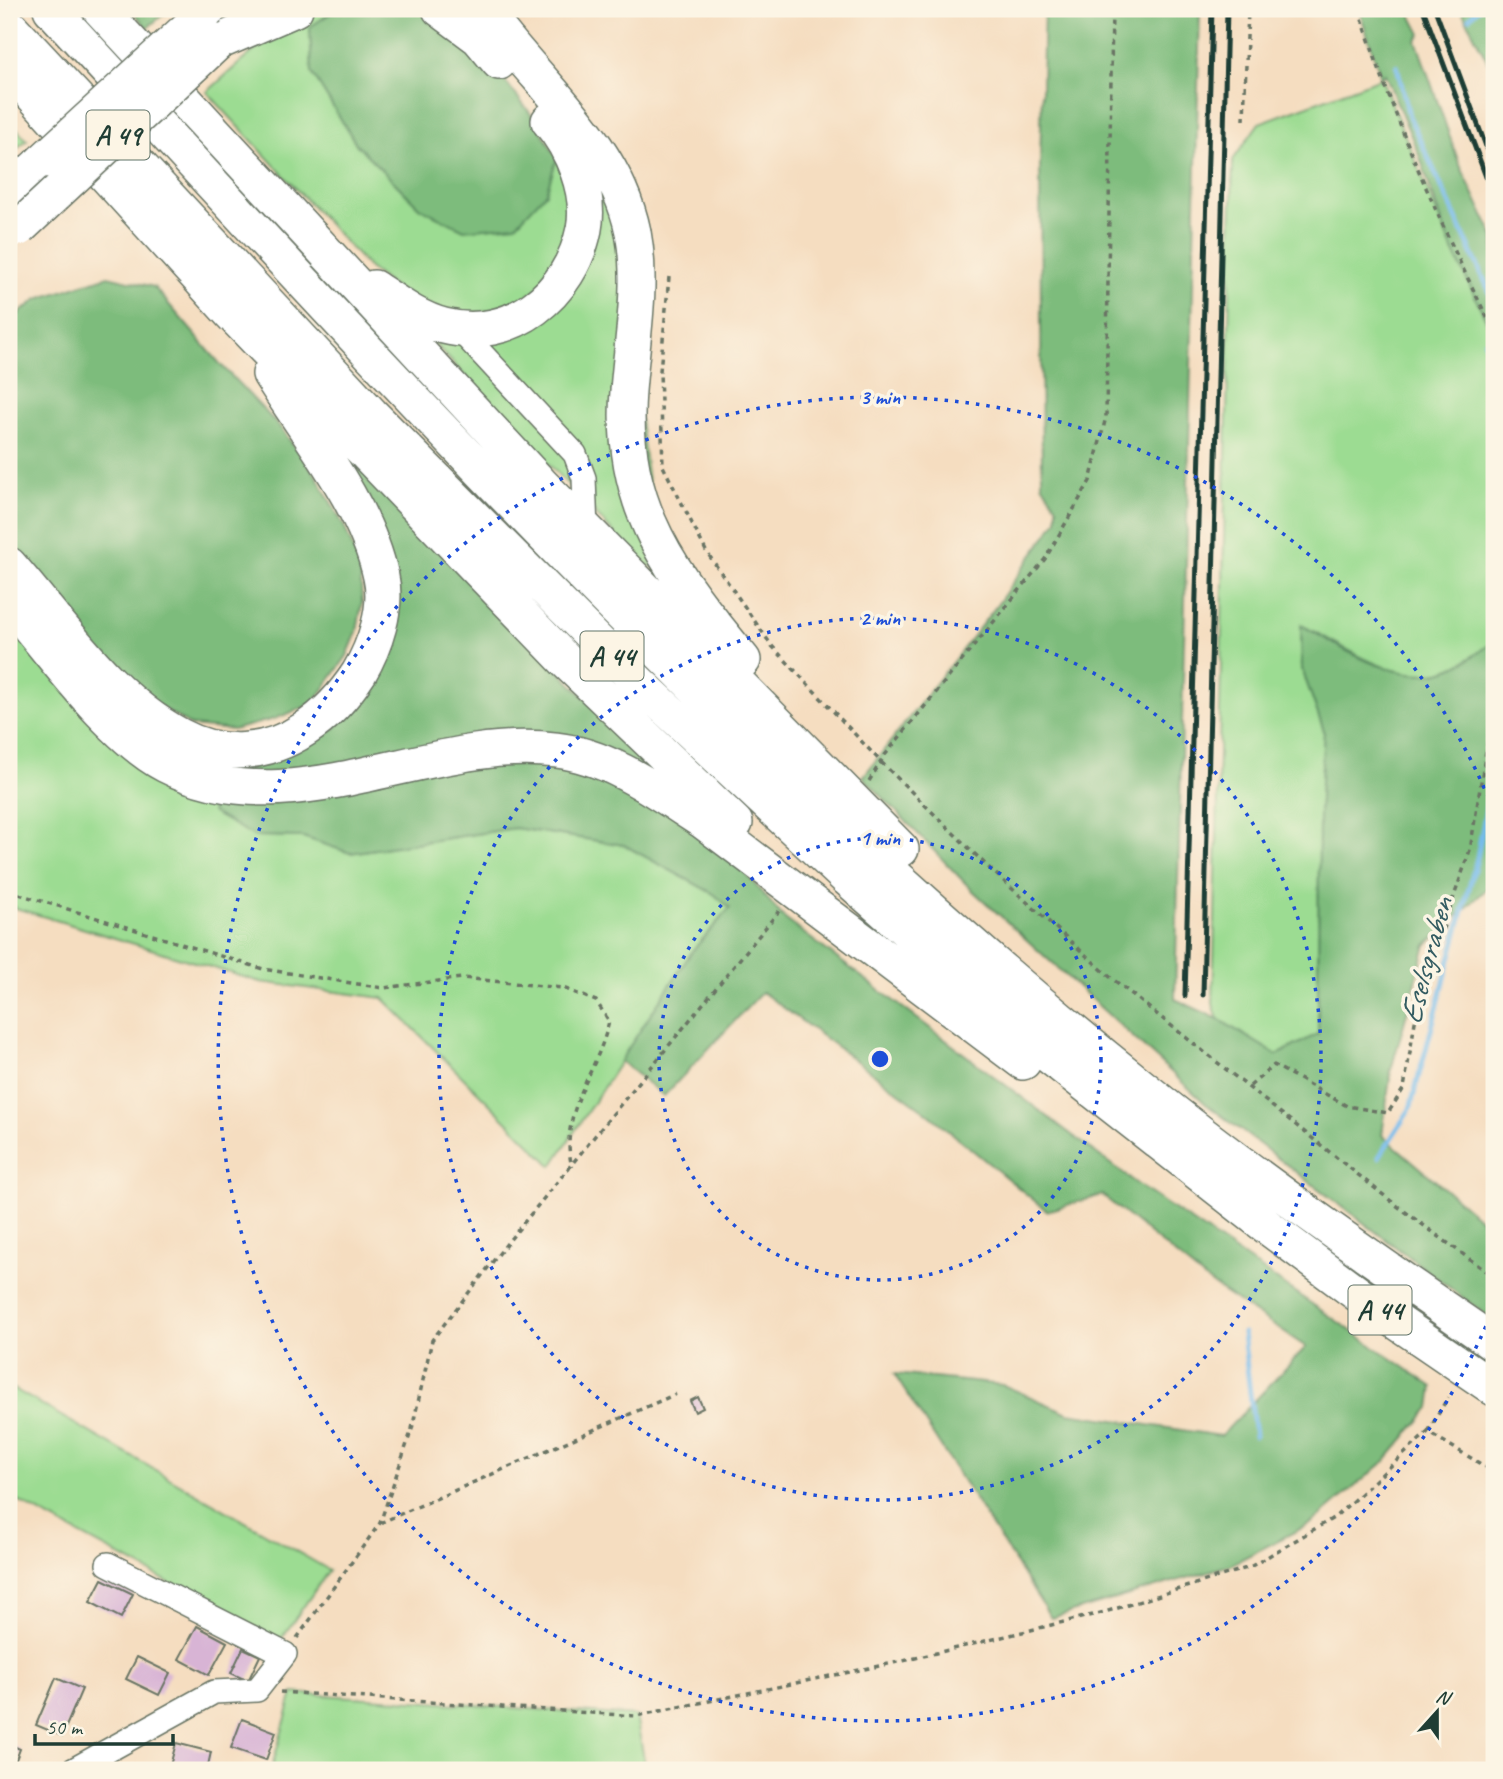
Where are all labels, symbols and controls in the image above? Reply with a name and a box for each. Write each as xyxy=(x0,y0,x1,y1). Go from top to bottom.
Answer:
road number: A 49 xyxy=(86,110,150,160)
text: 3 min xyxy=(860,384,900,410)
text: 2 min xyxy=(860,605,900,631)
road number: A 44 xyxy=(580,632,644,680)
text: 1 min xyxy=(860,825,900,851)
water label: Eselsgraben xyxy=(1390,891,1463,1029)
centre of rings xyxy=(868,1047,892,1071)
road number: A 44 xyxy=(1348,1286,1412,1334)
north arrow xyxy=(1402,1678,1472,1748)
text: N xyxy=(1433,1684,1456,1712)
scale bar xyxy=(35,1702,173,1746)
text: 50 m xyxy=(46,1714,84,1740)

